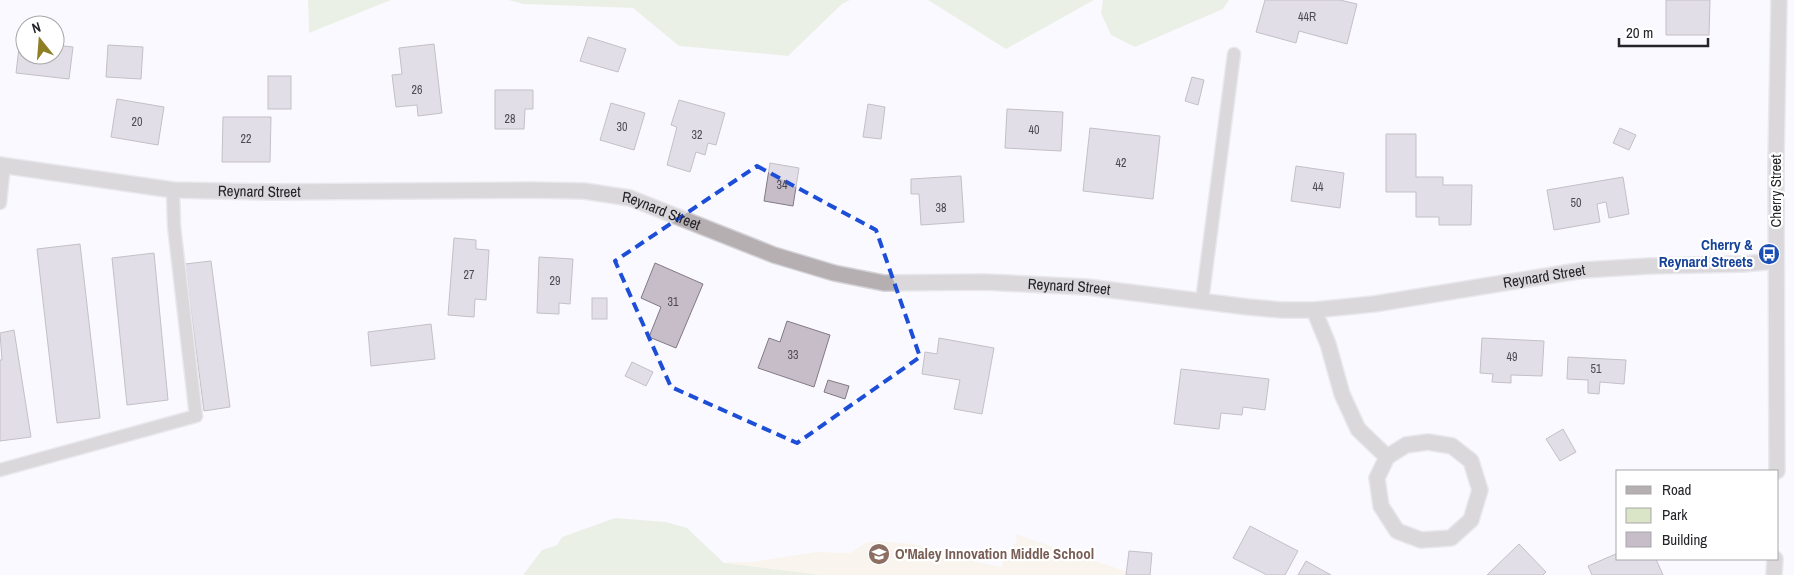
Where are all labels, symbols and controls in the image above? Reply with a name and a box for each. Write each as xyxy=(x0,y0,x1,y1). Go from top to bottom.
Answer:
house number: 44R xyxy=(1298,9,1316,25)
north arrow xyxy=(15,15,65,65)
scale bar xyxy=(1619,15,1708,47)
text: N xyxy=(30,18,43,37)
text: 20 m xyxy=(1626,22,1653,43)
house number: 26 xyxy=(412,82,422,98)
house number: 28 xyxy=(505,111,515,127)
house number: 20 xyxy=(132,114,142,130)
house number: 30 xyxy=(617,119,627,135)
house number: 40 xyxy=(1029,122,1039,138)
house number: 32 xyxy=(692,127,702,143)
house number: 22 xyxy=(241,131,251,147)
street label: Cherry Street xyxy=(1765,154,1786,228)
house number: 42 xyxy=(1116,155,1126,171)
house number: 34 xyxy=(777,177,788,193)
house number: 44 xyxy=(1313,179,1324,195)
street label: Reynard Street xyxy=(218,180,301,202)
street label: Reynard Street xyxy=(621,186,704,235)
house number: 50 xyxy=(1571,195,1581,211)
house number: 38 xyxy=(936,200,946,216)
place label: Cherry & Reynard Streets xyxy=(1659,234,1753,272)
bus stop icon: Cherry & Reynard Streets xyxy=(1757,242,1781,266)
street label: Reynard Street xyxy=(1501,259,1587,293)
house number: 27 xyxy=(464,267,475,283)
house number: 29 xyxy=(550,273,560,289)
street label: Reynard Street xyxy=(1027,273,1112,300)
house number: 31 xyxy=(668,294,679,310)
house number: 33 xyxy=(788,347,798,363)
house number: 49 xyxy=(1507,349,1517,365)
house number: 51 xyxy=(1591,361,1602,377)
legend xyxy=(1616,470,1779,560)
text: Road xyxy=(1662,479,1691,500)
text: Park xyxy=(1662,504,1688,525)
text: Building xyxy=(1662,529,1707,550)
school or university icon: O'Maley Innovation Middle School xyxy=(867,542,891,566)
place label: O'Maley Innovation Middle School xyxy=(895,543,1094,564)

